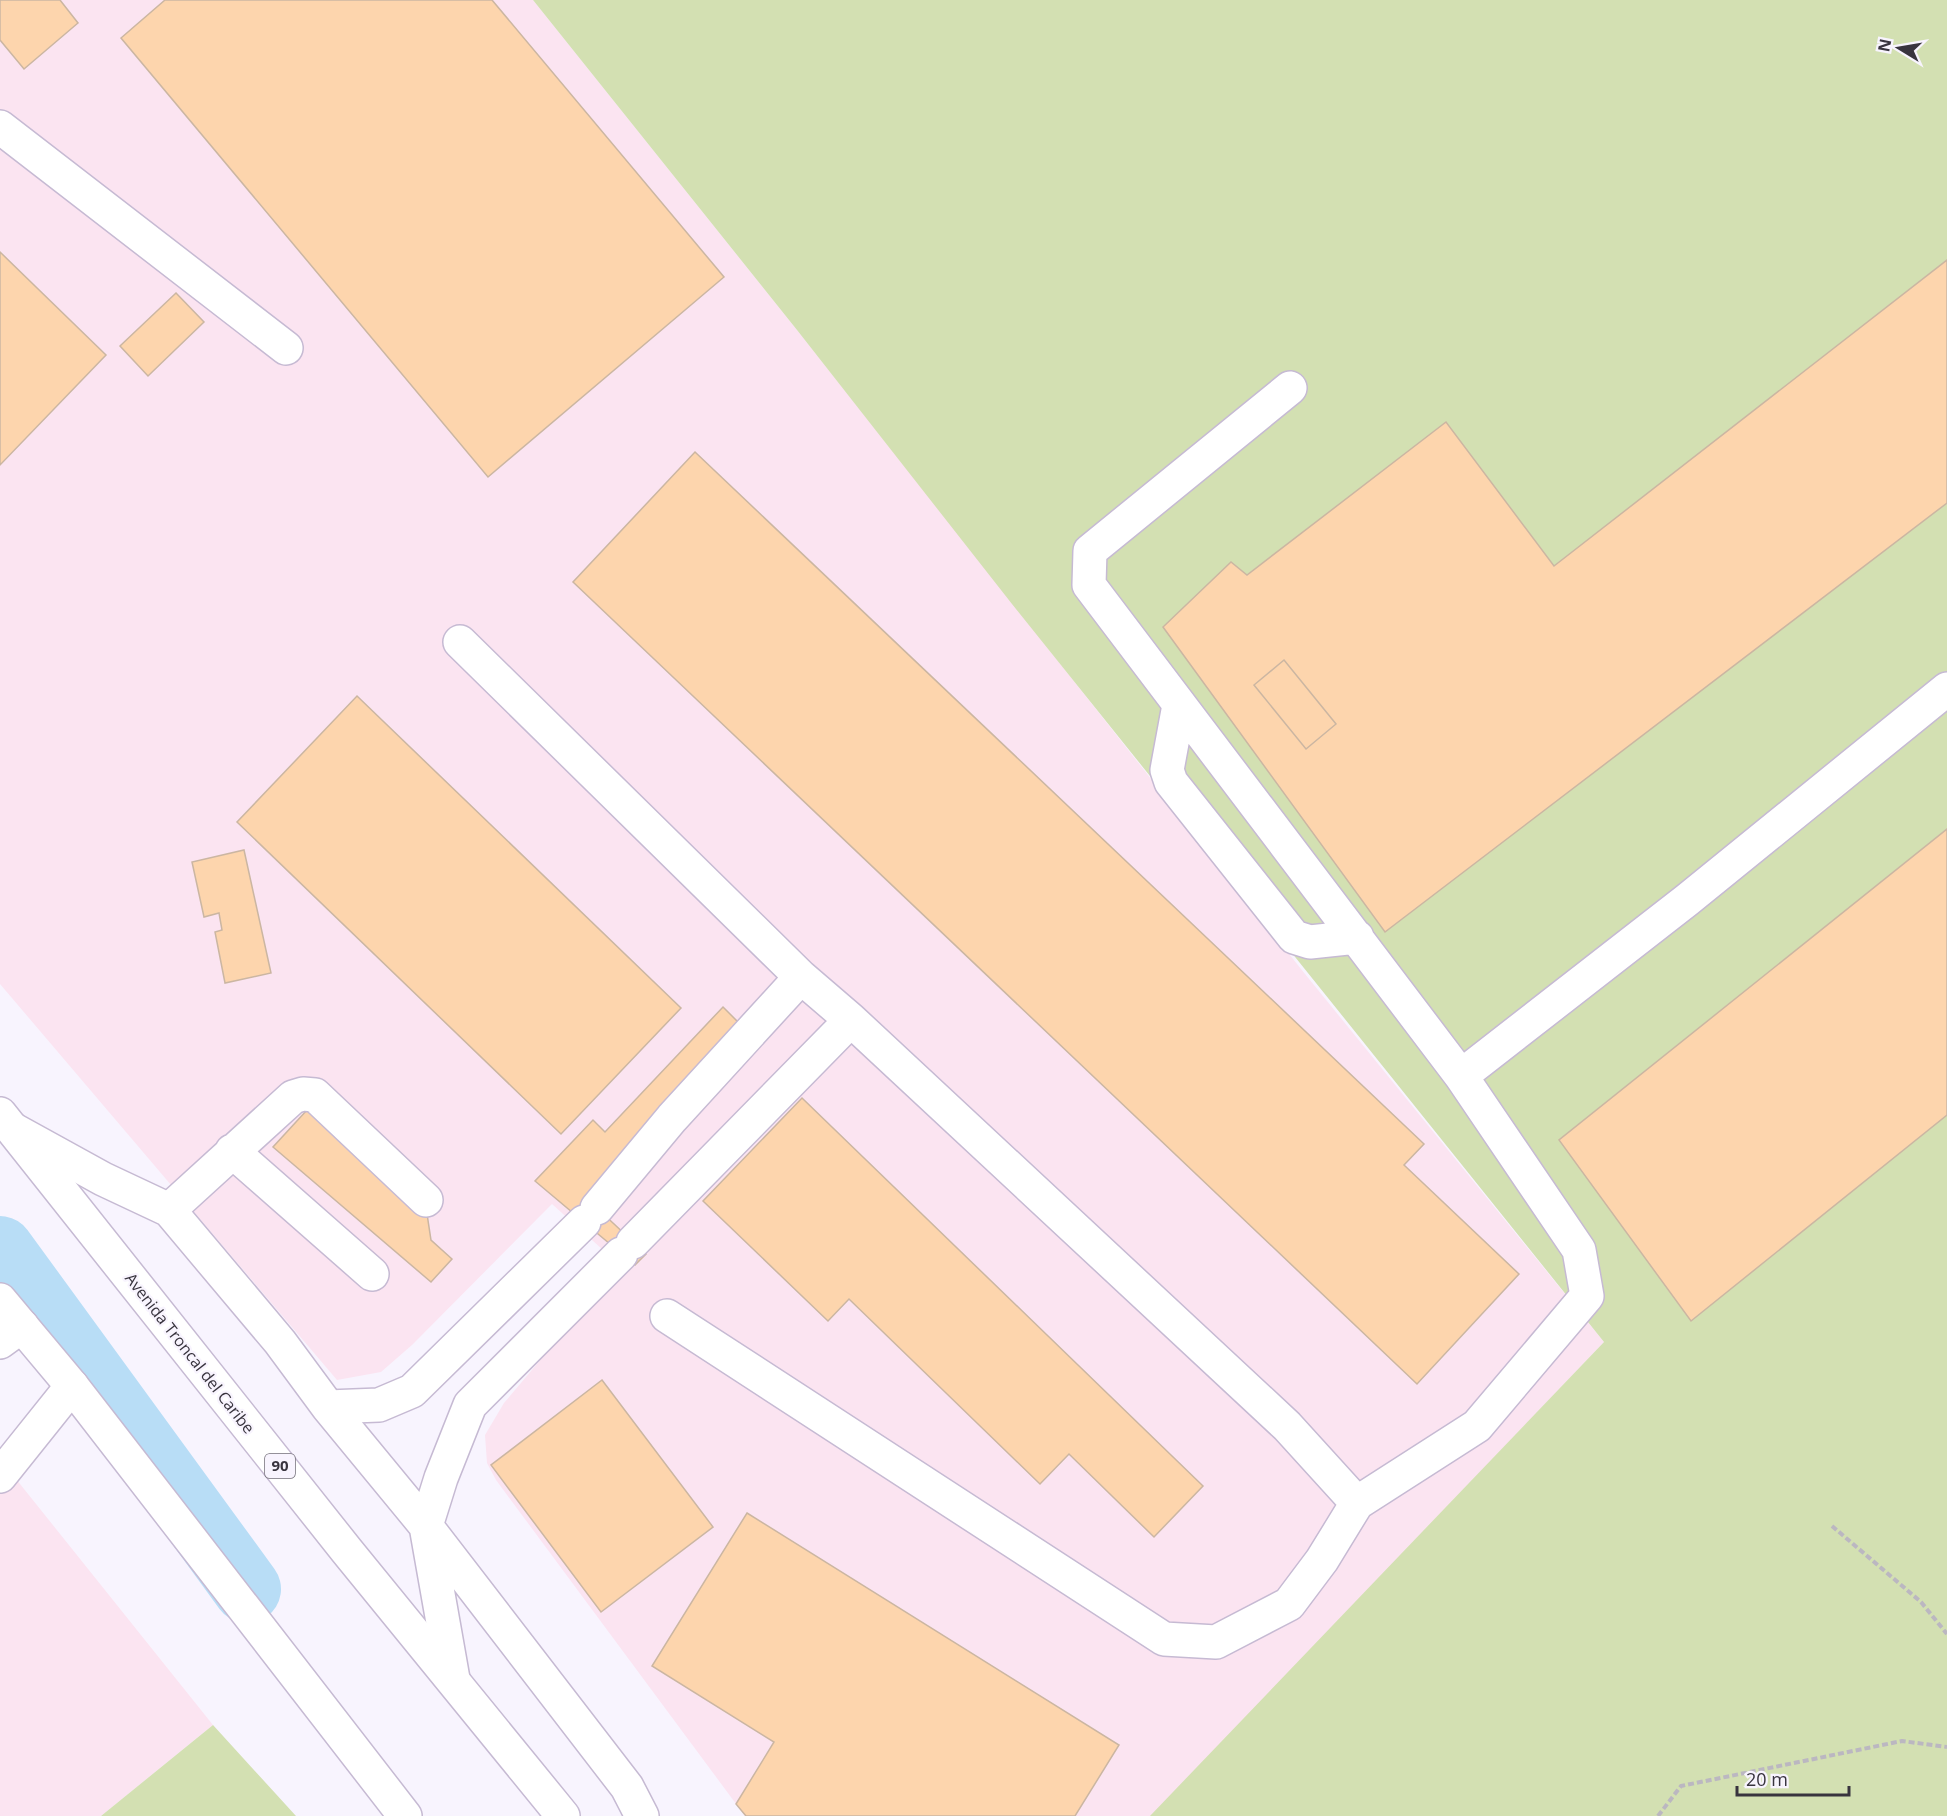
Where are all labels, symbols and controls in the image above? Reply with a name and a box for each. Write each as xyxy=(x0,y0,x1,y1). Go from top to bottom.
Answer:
north arrow xyxy=(1869,18,1929,78)
text: N xyxy=(1872,37,1896,54)
street label: Avenida Troncal del Caribe xyxy=(120,1268,260,1438)
road number: 90 xyxy=(265,1454,295,1478)
scale bar xyxy=(1737,1759,1850,1797)
text: 20 m xyxy=(1746,1767,1788,1791)

